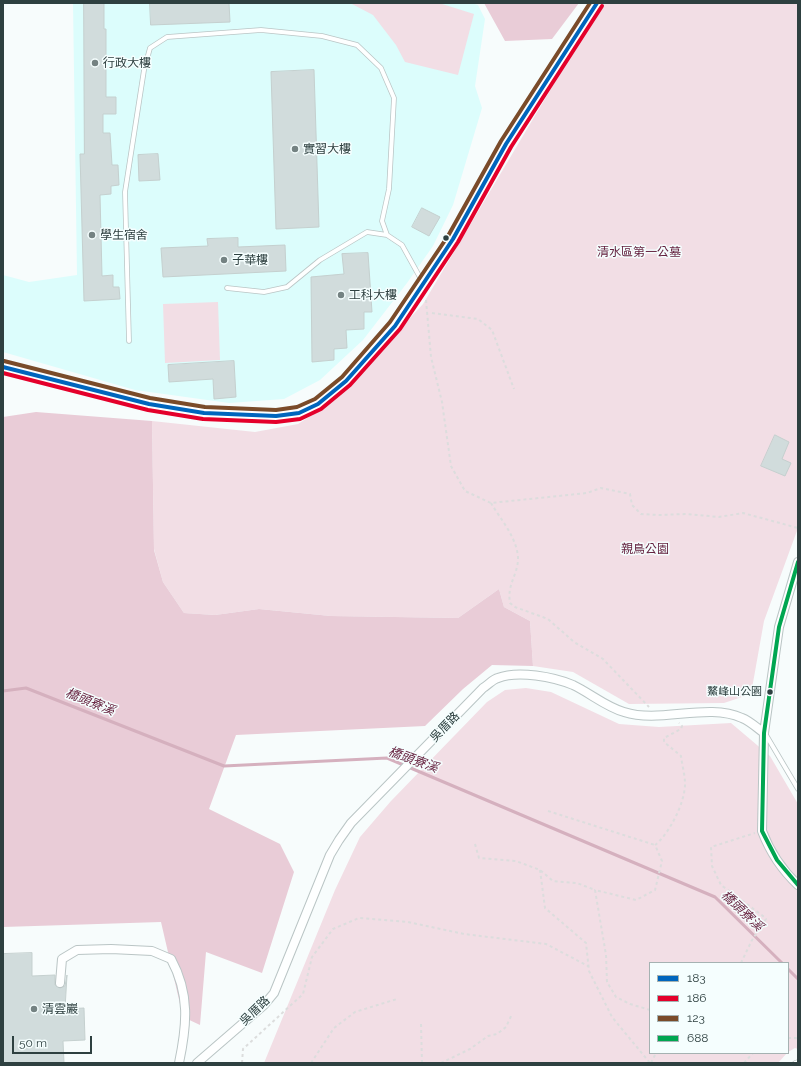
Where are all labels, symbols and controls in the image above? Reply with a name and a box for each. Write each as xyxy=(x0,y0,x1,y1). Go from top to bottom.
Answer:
place label: 行政大樓 xyxy=(103,56,151,70)
marker: 行政大樓 xyxy=(90,58,100,68)
place label: 實習大樓 xyxy=(303,142,351,156)
marker: 實習大樓 xyxy=(290,144,300,154)
place label: 學生宿舍 xyxy=(100,228,148,242)
marker: 學生宿舍 xyxy=(87,230,97,240)
unlabelled marker xyxy=(441,233,451,243)
park label: 清水區第一公墓 xyxy=(597,245,681,259)
place label: 子華樓 xyxy=(232,253,268,267)
marker: 子華樓 xyxy=(219,255,229,265)
place label: 工科大樓 xyxy=(349,288,397,302)
marker: 工科大樓 xyxy=(336,290,346,300)
park label: 親鳥公園 xyxy=(621,542,669,556)
water label: 橋頭寮溪 xyxy=(63,685,117,719)
place label: 鰲峰山公園 xyxy=(707,685,762,699)
marker: 鰲峰山公園 xyxy=(765,687,775,697)
street label: 吳厝路 xyxy=(427,709,463,745)
water label: 橋頭寮溪 xyxy=(386,744,440,776)
water label: 橋頭寮溪 xyxy=(718,887,766,935)
legend xyxy=(649,962,789,1054)
text: 183 xyxy=(687,971,706,985)
text: 186 xyxy=(687,991,707,1005)
street label: 吳厝路 xyxy=(237,993,273,1029)
place label: 清雲巖 xyxy=(42,1002,78,1016)
marker: 清雲巖 xyxy=(29,1004,39,1014)
text: 123 xyxy=(687,1011,705,1025)
scale bar xyxy=(14,1028,94,1054)
text: 688 xyxy=(687,1031,708,1045)
text: 50 m xyxy=(19,1036,47,1050)

